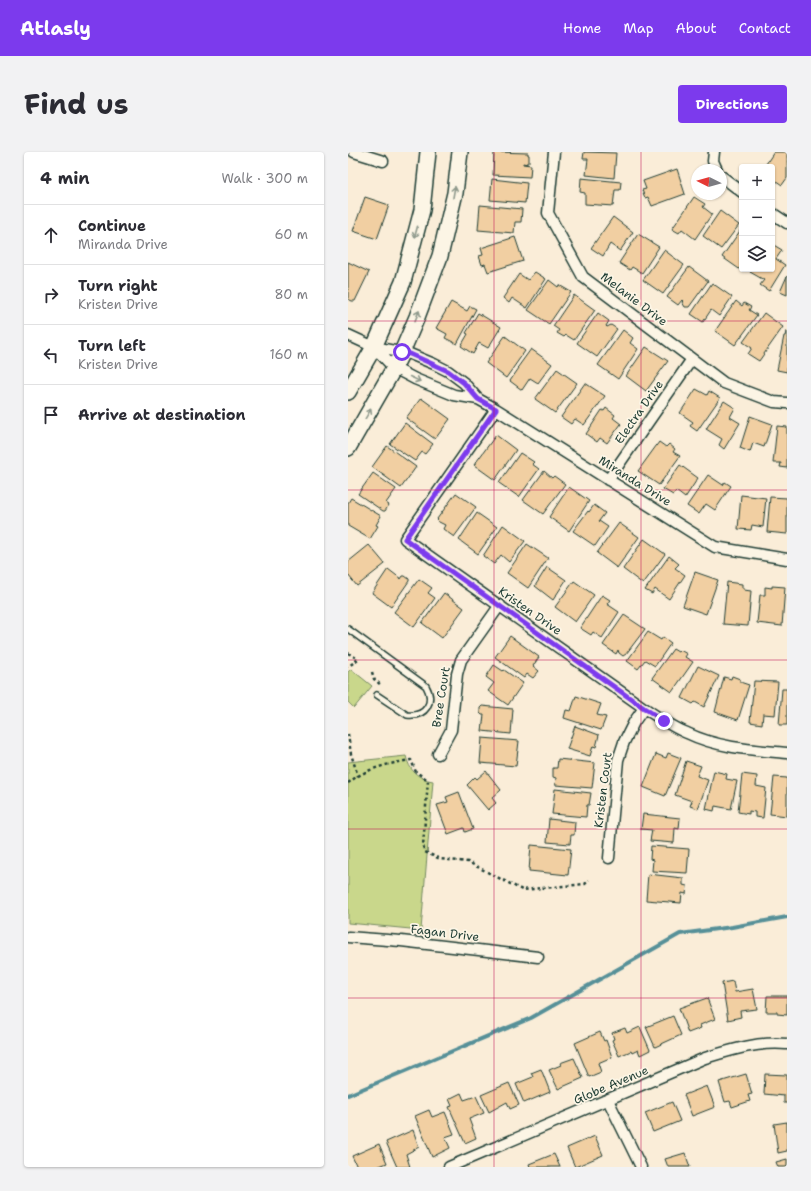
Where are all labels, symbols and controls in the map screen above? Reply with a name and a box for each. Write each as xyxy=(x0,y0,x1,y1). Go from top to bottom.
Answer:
text: Atlasly xyxy=(20,16,91,41)
text: Home xyxy=(563,19,602,37)
text: Map xyxy=(624,19,654,37)
text: About xyxy=(676,19,717,37)
text: Contact xyxy=(739,19,791,37)
text: Find us xyxy=(24,85,129,123)
button: Directions xyxy=(678,85,787,123)
north arrow xyxy=(691,164,727,200)
map controls xyxy=(739,164,775,272)
button: + xyxy=(739,164,775,200)
text: 4 min xyxy=(40,167,90,189)
text: Walk · 300 m xyxy=(221,170,308,187)
one-way arrow xyxy=(451,186,459,199)
button: − xyxy=(739,200,775,236)
text: Continue xyxy=(78,216,146,236)
icon: ahead xyxy=(40,224,62,246)
one-way arrow xyxy=(412,225,419,238)
text: 60 m xyxy=(275,226,308,243)
text: Miranda Drive xyxy=(78,236,168,253)
button: layers xyxy=(739,236,775,272)
street label: Melanie Drive xyxy=(597,269,671,330)
text: Turn right xyxy=(78,276,158,296)
icon: right xyxy=(40,284,62,306)
text: 80 m xyxy=(274,286,308,303)
text: Kristen Drive xyxy=(78,296,158,313)
one-way arrow xyxy=(414,311,422,323)
text: Turn left xyxy=(78,336,146,356)
route start xyxy=(393,343,411,361)
icon: left xyxy=(40,344,62,366)
text: 160 m xyxy=(270,346,308,363)
text: Kristen Drive xyxy=(78,356,158,373)
one-way arrow xyxy=(409,376,421,383)
street label: Electra Drive xyxy=(611,377,667,447)
icon: arrive xyxy=(40,404,62,426)
text: Arrive at destination xyxy=(78,405,246,425)
one-way arrow xyxy=(364,408,372,420)
street label: Miranda Drive xyxy=(596,452,675,510)
street label: Kristen Drive xyxy=(495,583,565,639)
street label: Bree Court xyxy=(428,665,454,729)
route end xyxy=(655,712,673,730)
street label: Kristen Court xyxy=(590,751,616,829)
street label: Fagan Drive xyxy=(410,921,480,945)
street label: Globe Avenue xyxy=(571,1062,651,1108)

